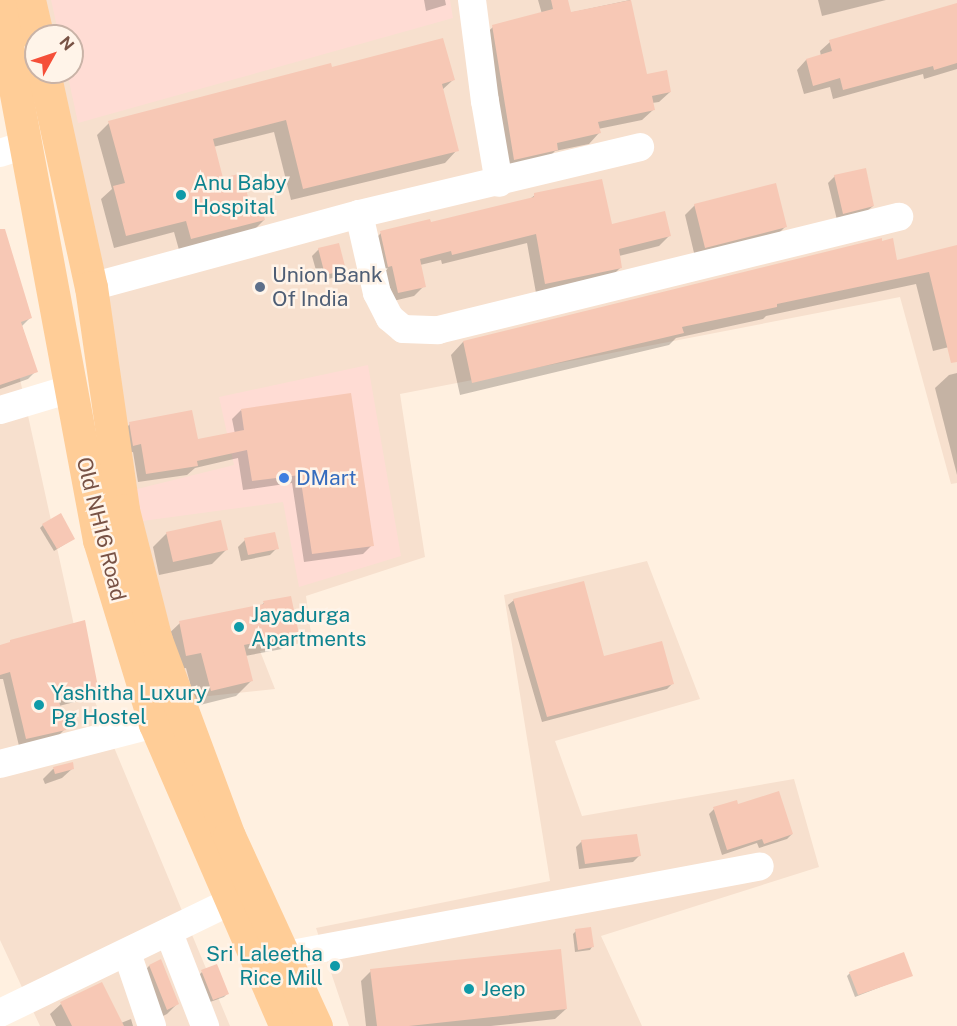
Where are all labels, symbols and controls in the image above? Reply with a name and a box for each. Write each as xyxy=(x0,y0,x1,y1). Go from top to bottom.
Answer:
north arrow xyxy=(24,24,84,84)
text: N xyxy=(55,32,78,54)
place label: Anu Baby Hospital xyxy=(193,170,287,220)
marker: Anu Baby Hospital xyxy=(174,188,188,202)
place label: Union Bank Of India xyxy=(272,262,383,312)
marker: Union Bank Of India xyxy=(253,280,267,294)
street label: Old NH16 Road xyxy=(71,455,131,603)
place label: DMart xyxy=(296,465,357,491)
marker: DMart xyxy=(277,471,291,485)
place label: Jayadurga Apartments xyxy=(251,602,366,652)
marker: Jayadurga Apartments xyxy=(232,620,246,634)
place label: Yashitha Luxury Pg Hostel xyxy=(51,680,207,730)
marker: Yashitha Luxury Pg Hostel xyxy=(32,698,46,712)
place label: Sri Laleetha Rice Mill xyxy=(206,941,323,991)
marker: Sri Laleetha Rice Mill xyxy=(328,959,342,973)
place label: Jeep xyxy=(481,976,525,1002)
marker: Jeep xyxy=(462,982,476,996)

